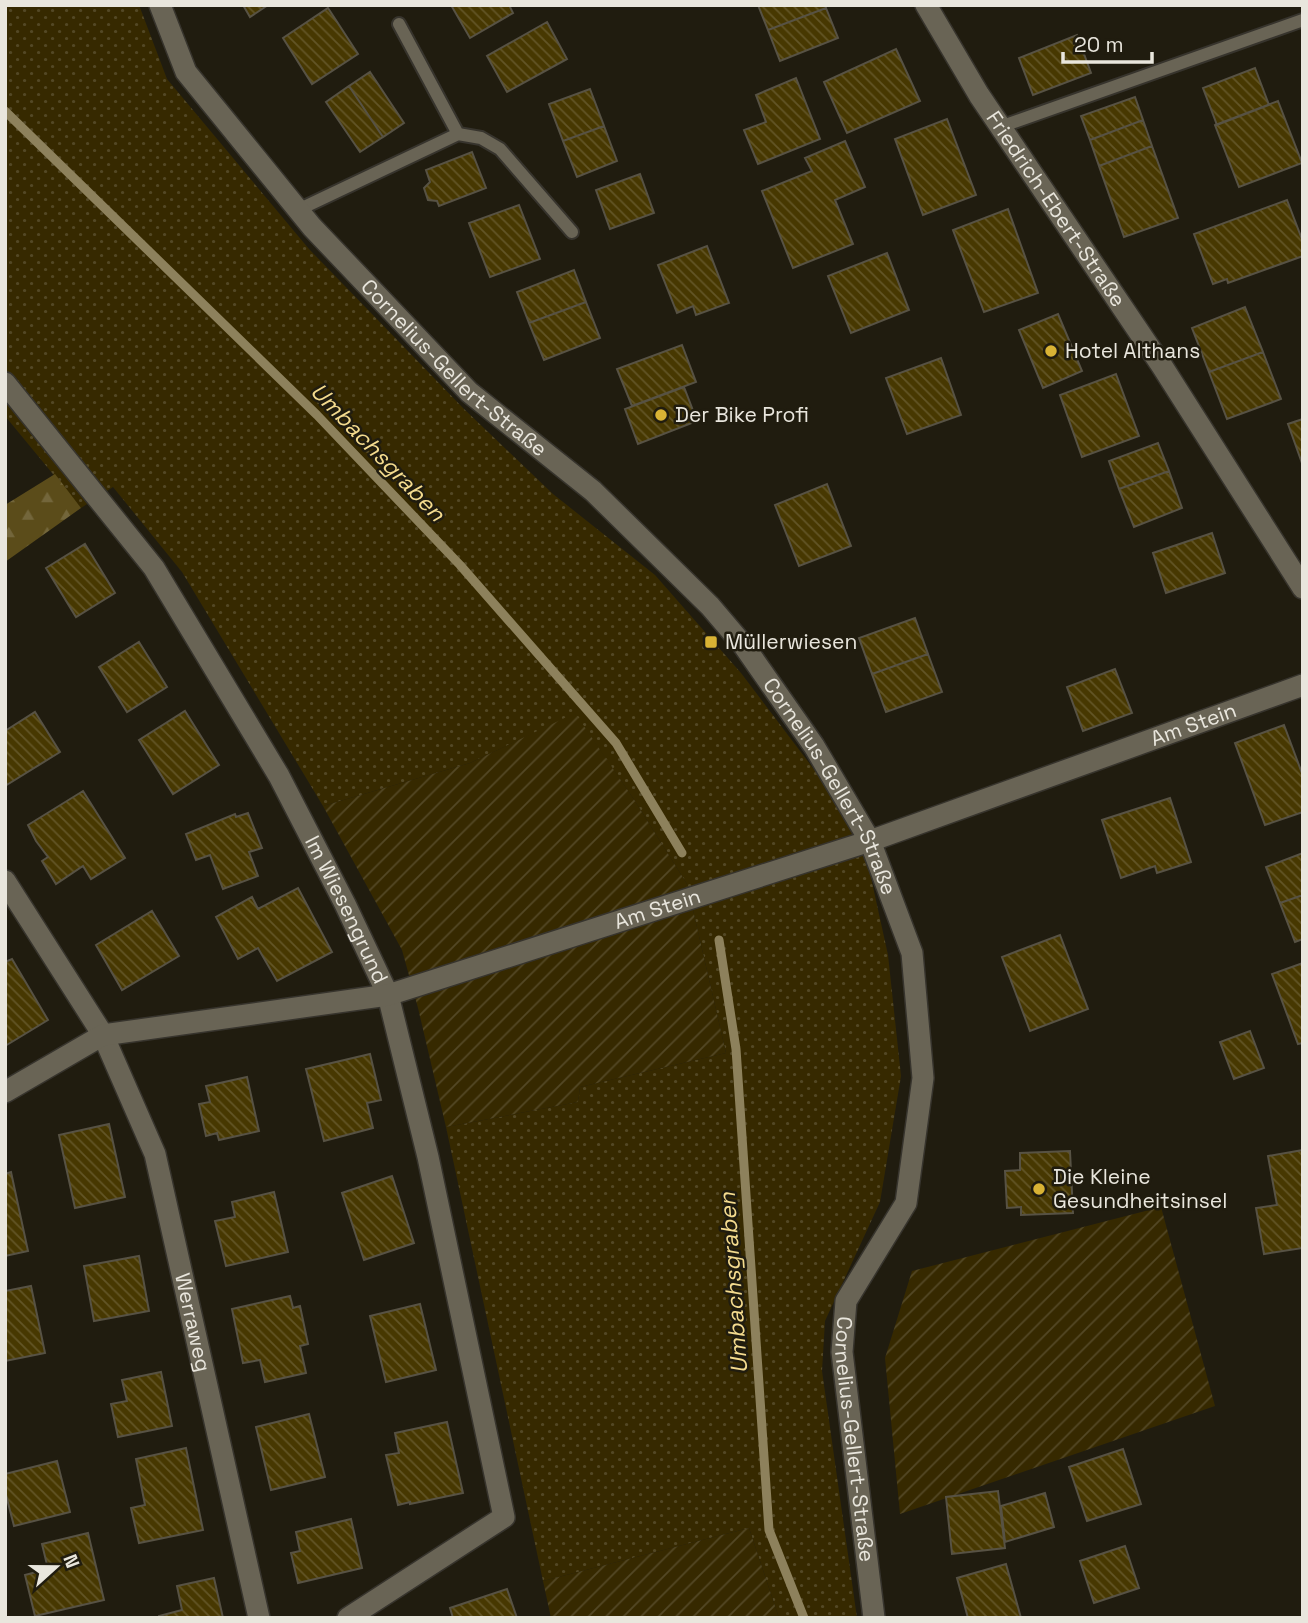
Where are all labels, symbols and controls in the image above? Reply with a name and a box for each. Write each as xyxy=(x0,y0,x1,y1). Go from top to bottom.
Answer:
scale bar xyxy=(1063,21,1152,65)
text: 20 m xyxy=(1074,31,1124,58)
street label: Friedrich-Ebert-Straße xyxy=(981,105,1132,312)
street label: Cornelius-Gellert-Straße xyxy=(356,273,553,462)
place label: Hotel Althans xyxy=(1065,337,1200,364)
marker: Hotel Althans xyxy=(1043,343,1059,359)
water label: Umbachsgraben xyxy=(304,376,452,528)
place label: Der Bike Profi xyxy=(675,401,809,428)
marker: Der Bike Profi xyxy=(653,407,669,423)
place label: Müllerwiesen xyxy=(725,628,857,655)
marker: Müllerwiesen xyxy=(703,634,719,650)
street label: Cornelius-Gellert-Straße xyxy=(757,672,903,899)
street label: Am Stein xyxy=(1147,696,1240,752)
street label: Im Wiesengrund xyxy=(299,831,395,988)
street label: Am Stein xyxy=(611,882,704,935)
place label: Die Kleine Gesundheitsinsel xyxy=(1053,1163,1227,1214)
marker: Die Kleine Gesundheitsinsel xyxy=(1031,1181,1047,1197)
water label: Umbachsgraben xyxy=(712,1190,754,1375)
street label: Werraweg xyxy=(169,1270,217,1374)
street label: Cornelius-Gellert-Straße xyxy=(829,1315,881,1563)
north arrow xyxy=(21,1532,91,1602)
text: N xyxy=(57,1551,85,1572)

